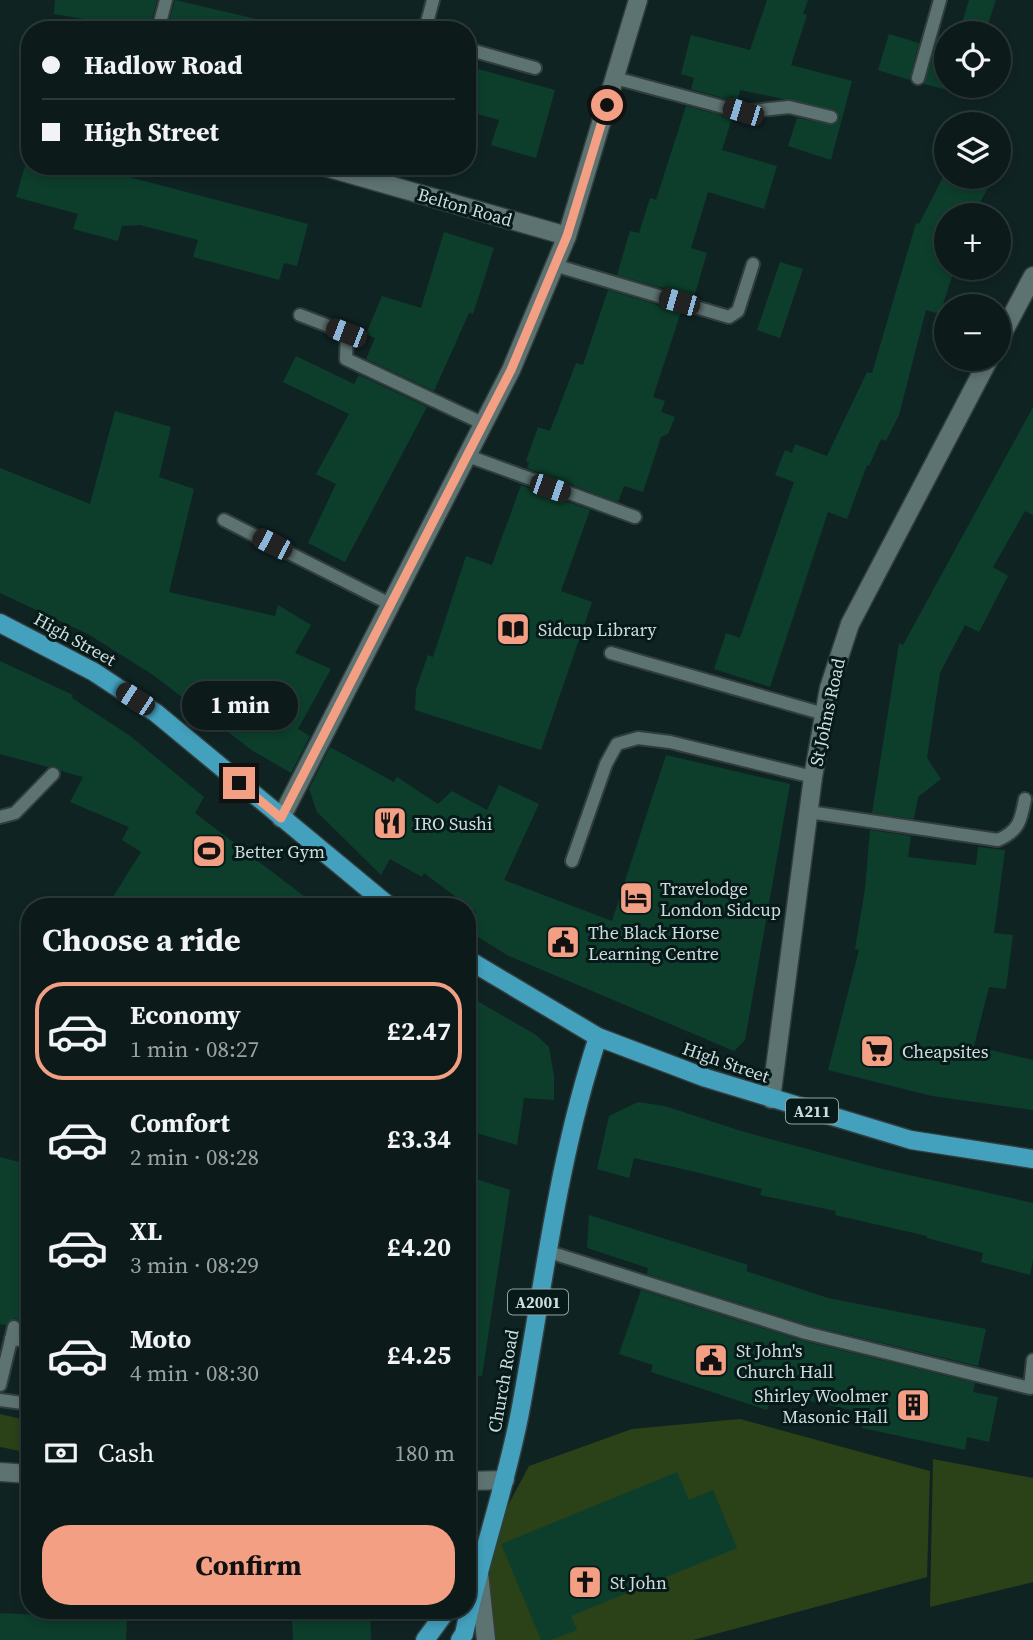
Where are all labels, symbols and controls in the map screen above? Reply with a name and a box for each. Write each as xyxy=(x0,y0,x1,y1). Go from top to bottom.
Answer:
map controls xyxy=(934,21,1011,371)
button: locate xyxy=(934,21,1011,98)
text: Hadlow Road xyxy=(84,47,243,83)
route start xyxy=(591,89,623,121)
car xyxy=(720,96,767,128)
button: layers xyxy=(934,112,1011,189)
text: High Street xyxy=(84,114,219,150)
street label: Belton Road xyxy=(415,182,515,232)
button: + xyxy=(934,203,1011,280)
car xyxy=(656,286,703,318)
button: − xyxy=(934,294,1011,371)
car xyxy=(323,316,370,350)
car xyxy=(527,471,574,505)
car xyxy=(249,525,296,563)
street label: High Street xyxy=(29,606,121,672)
library icon: Sidcup Library xyxy=(494,610,532,648)
place label: Sidcup Library xyxy=(538,617,657,642)
street label: St Johns Road xyxy=(803,656,851,768)
car xyxy=(112,679,159,719)
callout: 1 min xyxy=(181,682,297,730)
text: 1 min xyxy=(210,689,270,721)
route end xyxy=(223,767,255,799)
restaurant icon: IRO Sushi xyxy=(371,804,409,842)
place label: IRO Sushi xyxy=(414,811,492,836)
sports icon: Better Gym xyxy=(190,832,228,870)
place label: Better Gym xyxy=(234,839,325,864)
place label: Travelodge London Sidcup xyxy=(660,876,781,922)
hotel icon: Travelodge London Sidcup xyxy=(617,879,655,917)
text: Choose a ride xyxy=(42,918,241,962)
place label: The Black Horse Learning Centre xyxy=(588,920,719,966)
public building icon: The Black Horse Learning Centre xyxy=(544,923,582,961)
text: Economy xyxy=(130,997,241,1033)
icon: car xyxy=(46,1000,109,1063)
text: £2.47 xyxy=(387,1013,451,1049)
supermarket icon: Cheapsites xyxy=(858,1032,896,1070)
text: 1 min · 08:27 xyxy=(130,1033,259,1065)
street label: High Street xyxy=(679,1035,773,1089)
place label: Cheapsites xyxy=(902,1039,989,1064)
road number: A211 xyxy=(786,1098,838,1124)
text: Comfort xyxy=(130,1105,230,1141)
icon: car xyxy=(46,1108,109,1171)
text: £3.34 xyxy=(387,1121,451,1157)
text: 2 min · 08:28 xyxy=(130,1141,259,1173)
text: XL xyxy=(130,1213,162,1249)
icon: car xyxy=(46,1216,109,1279)
text: £4.20 xyxy=(387,1229,451,1265)
text: 3 min · 08:29 xyxy=(130,1249,259,1281)
road number: A2001 xyxy=(508,1290,568,1314)
text: Moto xyxy=(130,1321,191,1357)
icon: car xyxy=(46,1324,109,1387)
street label: Church Road xyxy=(482,1327,524,1435)
text: £4.25 xyxy=(387,1337,451,1373)
place label: St John's Church Hall xyxy=(736,1338,833,1384)
public building icon: St John's Church Hall xyxy=(692,1341,730,1379)
text: 4 min · 08:30 xyxy=(130,1357,259,1389)
place label: Shirley Woolmer Masonic Hall xyxy=(754,1383,888,1429)
building icon: Shirley Woolmer Masonic Hall xyxy=(894,1386,932,1424)
icon: cash xyxy=(42,1434,80,1472)
text: Cash xyxy=(98,1435,154,1471)
text: 180 m xyxy=(394,1437,455,1469)
button: Confirm xyxy=(42,1525,455,1605)
church icon: St John xyxy=(566,1563,604,1601)
place label: St John xyxy=(610,1570,667,1595)

